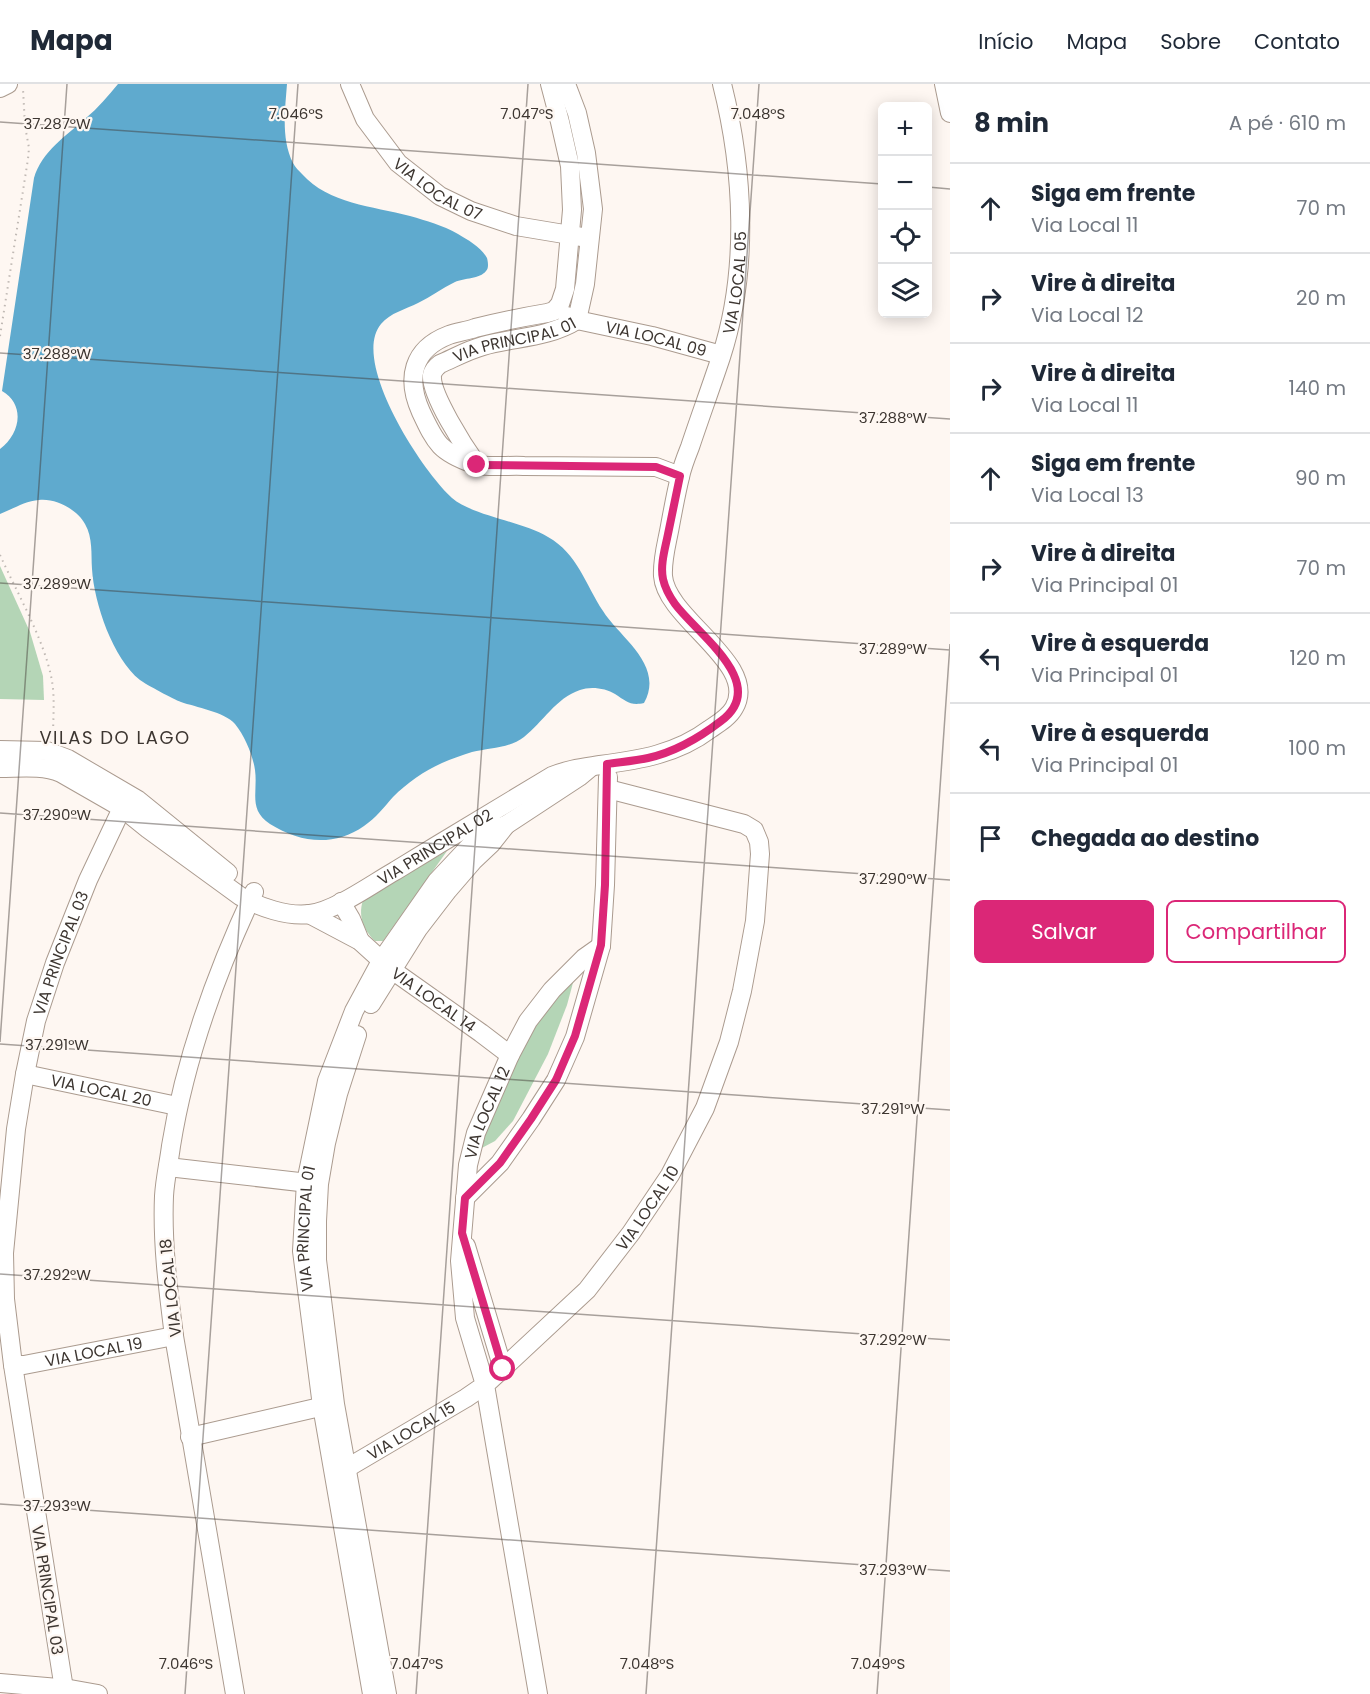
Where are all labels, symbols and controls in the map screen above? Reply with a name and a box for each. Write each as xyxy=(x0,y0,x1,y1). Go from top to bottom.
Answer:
text: Mapa xyxy=(30,21,113,60)
text: Início xyxy=(978,27,1033,56)
text: Mapa xyxy=(1066,27,1127,56)
text: Sobre xyxy=(1160,27,1221,56)
text: Contato xyxy=(1254,27,1340,56)
map controls xyxy=(878,102,932,318)
button: + xyxy=(878,102,932,156)
text: 7.046°S xyxy=(269,103,323,124)
text: 7.047°S xyxy=(500,103,554,124)
text: 7.048°S xyxy=(731,103,785,124)
text: 8 min xyxy=(974,105,1049,141)
text: A pé · 610 m xyxy=(1229,109,1346,137)
text: 37.287°W xyxy=(23,113,91,134)
street label: VIA LOCAL 07 xyxy=(388,152,485,226)
button: − xyxy=(878,156,932,210)
text: Siga em frente xyxy=(1031,178,1195,209)
icon: ahead xyxy=(974,192,1007,225)
text: 70 m xyxy=(1297,194,1346,222)
button: locate xyxy=(878,210,932,264)
text: Via Local 11 xyxy=(1031,211,1138,239)
street label: VIA LOCAL 05 xyxy=(717,231,752,337)
button: layers xyxy=(878,264,932,318)
text: Vire à direita xyxy=(1031,268,1176,299)
icon: right xyxy=(974,282,1007,315)
text: 20 m xyxy=(1296,284,1346,312)
text: Via Local 12 xyxy=(1031,301,1144,329)
street label: VIA PRINCIPAL 01 xyxy=(449,312,580,369)
street label: VIA LOCAL 09 xyxy=(603,315,709,363)
text: 37.288°W xyxy=(23,343,92,364)
text: Vire à direita xyxy=(1031,358,1176,389)
icon: right xyxy=(974,372,1007,405)
text: 140 m xyxy=(1289,374,1346,402)
text: Via Local 11 xyxy=(1031,391,1138,419)
text: 37.288°W xyxy=(859,407,928,428)
text: Siga em frente xyxy=(1031,448,1195,479)
route end xyxy=(463,451,489,477)
icon: ahead xyxy=(974,462,1007,495)
text: 90 m xyxy=(1295,464,1346,492)
text: Via Local 13 xyxy=(1031,481,1144,509)
text: Vire à direita xyxy=(1031,538,1176,569)
icon: right xyxy=(974,552,1007,585)
text: 70 m xyxy=(1297,554,1346,582)
text: Via Principal 01 xyxy=(1031,571,1178,599)
text: 37.289°W xyxy=(23,573,92,594)
text: Vire à esquerda xyxy=(1031,628,1209,659)
text: 37.289°W xyxy=(859,638,928,659)
icon: left xyxy=(974,642,1007,675)
text: 120 m xyxy=(1290,644,1346,672)
text: Via Principal 01 xyxy=(1031,661,1178,689)
text: Vire à esquerda xyxy=(1031,718,1209,749)
district label: VILAS DO LAGO xyxy=(39,725,191,750)
icon: left xyxy=(974,732,1007,765)
text: 100 m xyxy=(1289,734,1346,762)
text: Via Principal 01 xyxy=(1031,751,1178,779)
text: 37.290°W xyxy=(23,804,92,825)
street label: VIA PRINCIPAL 02 xyxy=(373,804,497,891)
icon: arrive xyxy=(974,822,1007,855)
text: Chegada ao destino xyxy=(1031,823,1259,854)
text: 37.290°W xyxy=(859,868,928,889)
street label: VIA PRINCIPAL 03 xyxy=(28,888,94,1019)
button: Salvar xyxy=(974,900,1154,963)
button: Compartilhar xyxy=(1166,900,1346,963)
street label: VIA LOCAL 14 xyxy=(386,962,480,1038)
text: 37.291°W xyxy=(25,1034,89,1055)
street label: VIA LOCAL 12 xyxy=(459,1063,516,1161)
street label: VIA LOCAL 20 xyxy=(48,1069,154,1112)
text: 37.291°W xyxy=(861,1098,925,1119)
street label: VIA LOCAL 10 xyxy=(610,1161,685,1256)
street label: VIA PRINCIPAL 01 xyxy=(291,1163,321,1293)
street label: VIA LOCAL 18 xyxy=(154,1238,187,1338)
text: 37.292°W xyxy=(23,1264,91,1285)
text: 37.292°W xyxy=(859,1329,927,1350)
street label: VIA LOCAL 19 xyxy=(43,1331,145,1373)
route start xyxy=(489,1355,515,1381)
street label: VIA LOCAL 15 xyxy=(363,1396,460,1466)
text: 37.293°W xyxy=(23,1495,91,1516)
street label: VIA PRINCIPAL 03 xyxy=(26,1524,69,1657)
text: 37.293°W xyxy=(859,1559,927,1580)
text: 7.046°S xyxy=(159,1653,213,1674)
text: 7.047°S xyxy=(390,1653,444,1674)
text: 7.048°S xyxy=(620,1653,674,1674)
text: 7.049°S xyxy=(851,1653,905,1674)

